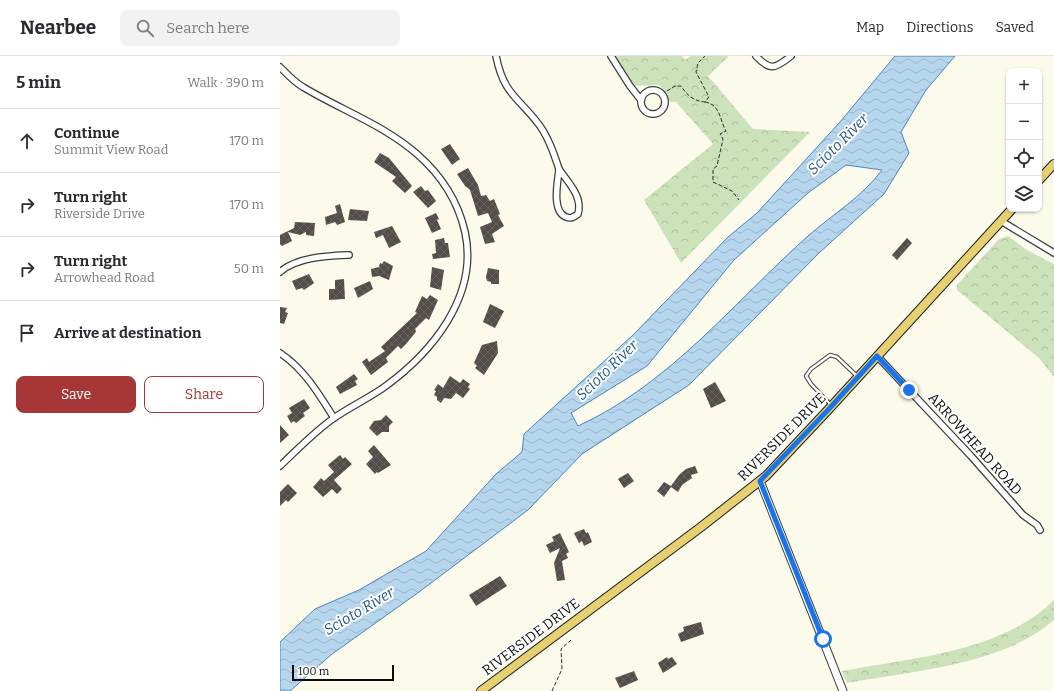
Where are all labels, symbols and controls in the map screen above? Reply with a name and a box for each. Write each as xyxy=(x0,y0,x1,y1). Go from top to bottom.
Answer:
search box xyxy=(120,10,400,46)
text: Nearbee xyxy=(20,16,96,39)
icon: search xyxy=(134,17,156,39)
text: Search here xyxy=(166,19,250,37)
text: Map xyxy=(856,19,884,36)
text: Directions xyxy=(906,19,974,36)
text: Saved xyxy=(996,19,1034,36)
map controls xyxy=(1006,68,1042,212)
button: + xyxy=(1006,68,1042,104)
text: 5 min xyxy=(16,72,61,93)
text: Walk · 390 m xyxy=(187,75,264,90)
button: − xyxy=(1006,104,1042,140)
water label: Scioto River xyxy=(804,109,873,178)
text: Continue xyxy=(54,124,120,142)
icon: ahead xyxy=(16,130,38,152)
text: 170 m xyxy=(229,133,264,148)
button: locate xyxy=(1006,140,1042,176)
text: Summit View Road xyxy=(54,142,168,157)
button: layers xyxy=(1006,176,1042,212)
text: Turn right xyxy=(54,188,127,206)
icon: right xyxy=(16,194,38,216)
text: 170 m xyxy=(229,197,264,212)
text: Riverside Drive xyxy=(54,206,145,221)
text: Turn right xyxy=(54,252,127,270)
icon: right xyxy=(16,258,38,280)
text: 50 m xyxy=(234,261,264,276)
text: Arrowhead Road xyxy=(54,270,155,285)
icon: arrive xyxy=(16,322,38,344)
text: Arrive at destination xyxy=(54,324,201,342)
water label: Scioto River xyxy=(572,336,642,404)
button: Save xyxy=(16,376,136,413)
button: Share xyxy=(144,376,264,413)
route end xyxy=(900,381,918,399)
street label: RIVERSIDE DRIVE xyxy=(734,389,830,485)
street label: ARROWHEAD ROAD xyxy=(925,389,1025,499)
water label: Scioto River xyxy=(321,583,398,639)
street label: RIVERSIDE DRIVE xyxy=(479,595,583,679)
route start xyxy=(814,630,832,648)
scale bar xyxy=(292,663,394,682)
text: 100 m xyxy=(298,665,329,678)

